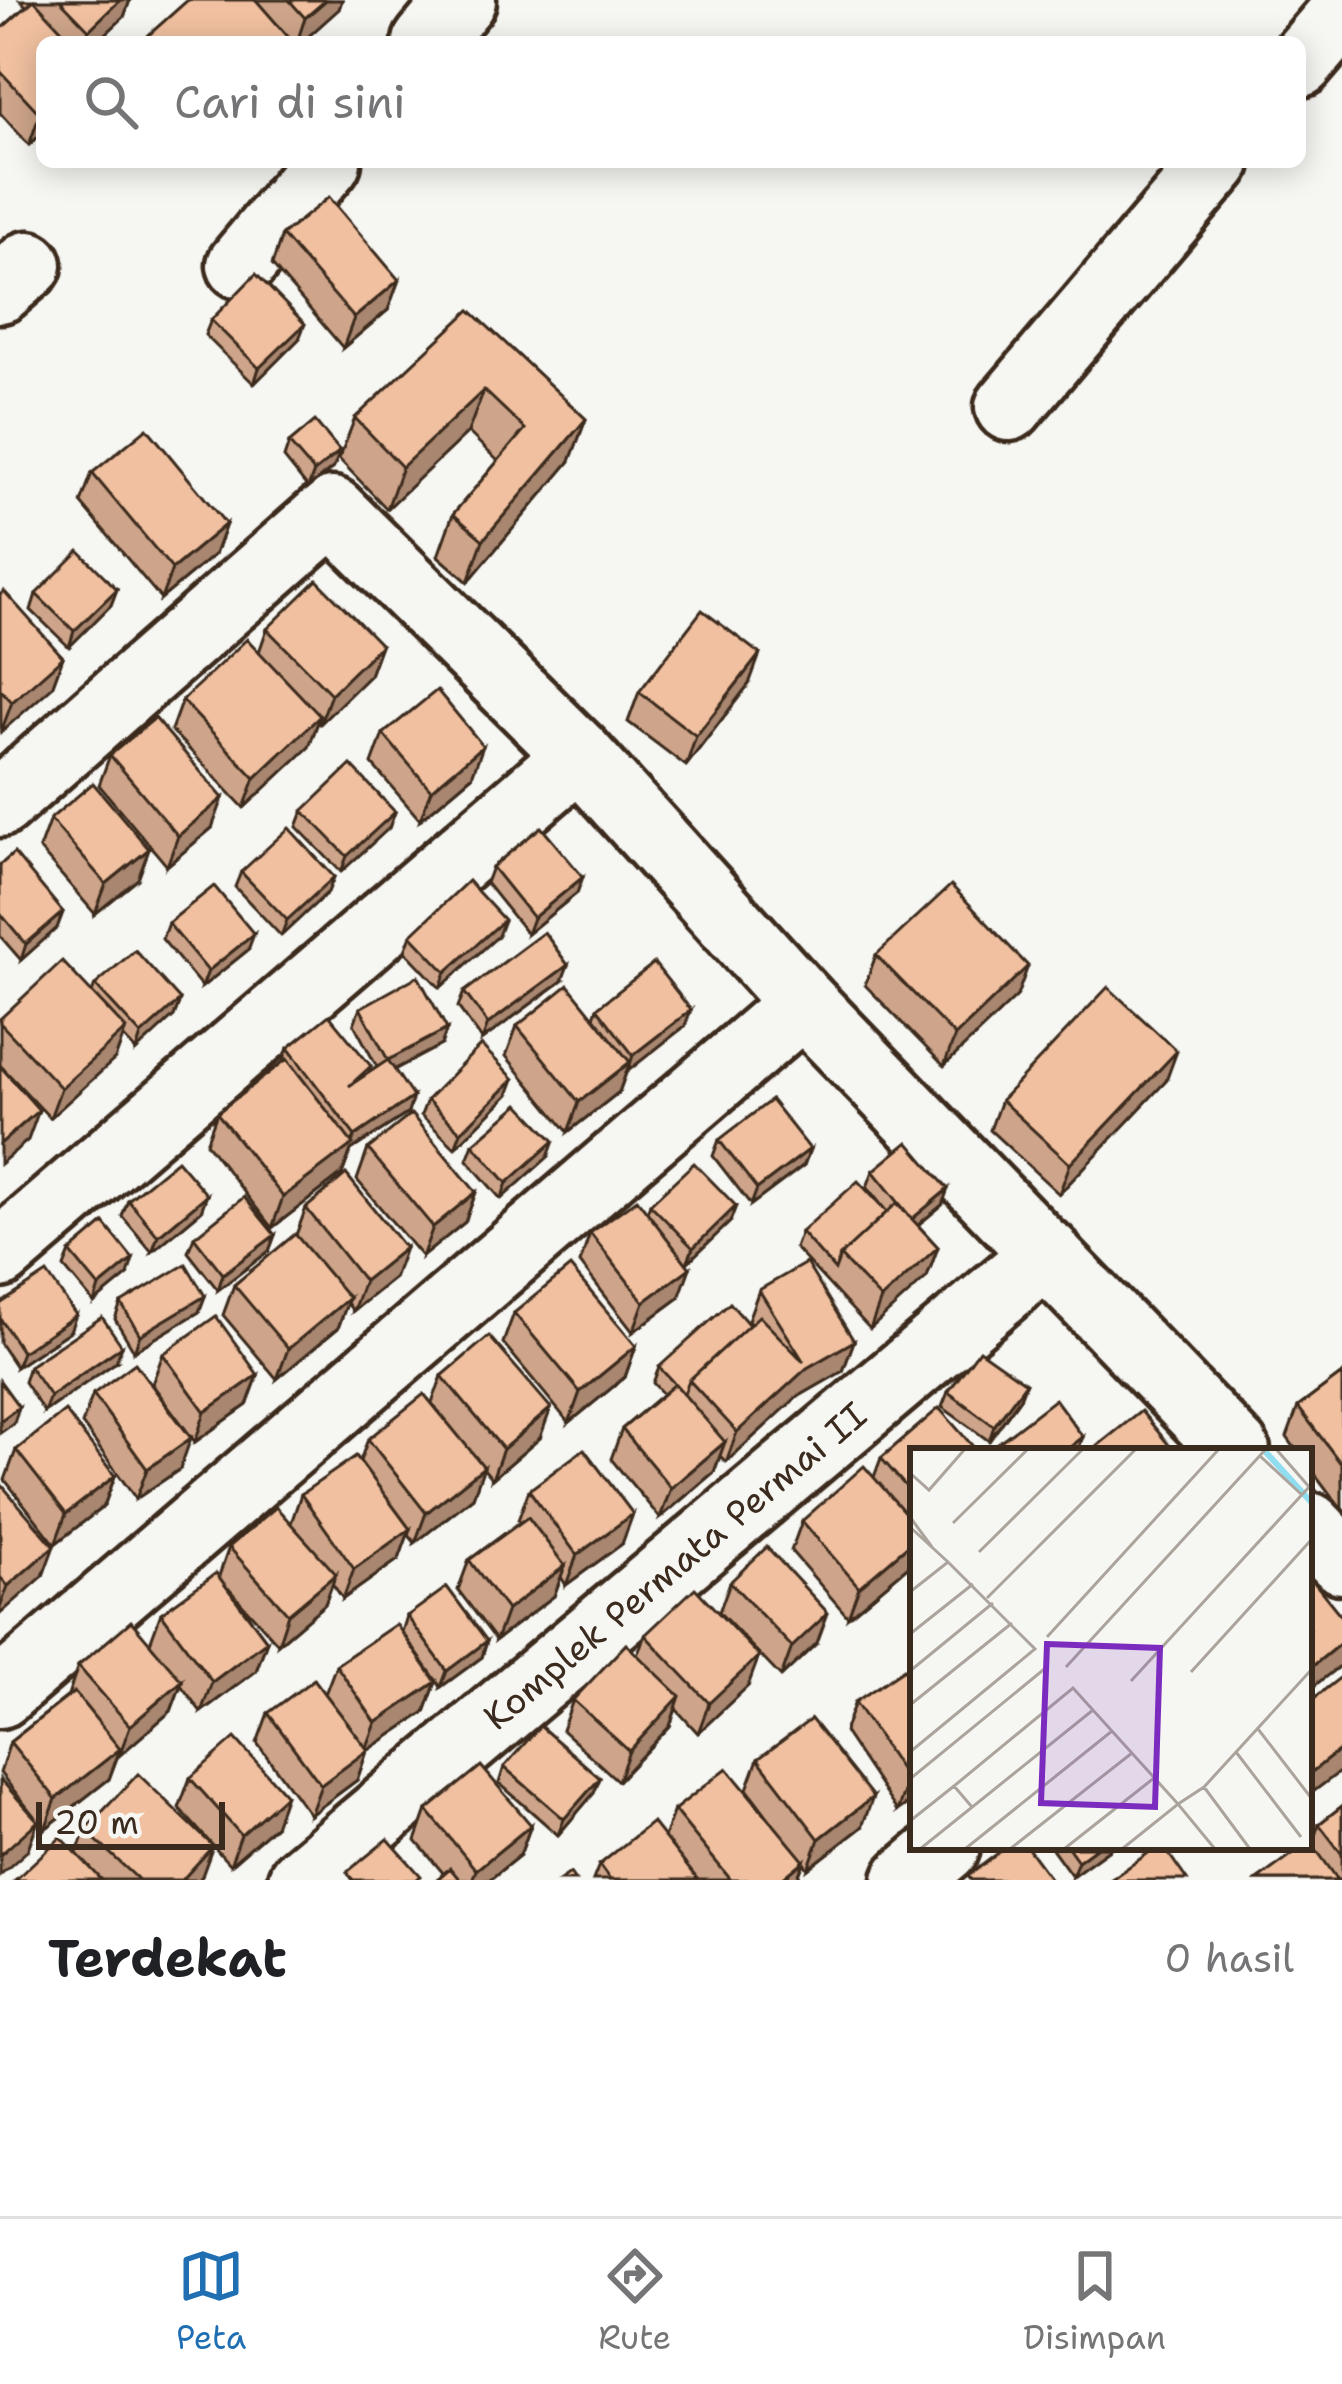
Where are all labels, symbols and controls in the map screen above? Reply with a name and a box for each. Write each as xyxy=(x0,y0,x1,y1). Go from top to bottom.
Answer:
search box xyxy=(36,36,1306,168)
icon: search xyxy=(78,69,144,135)
text: Cari di sini xyxy=(174,72,406,132)
street label: Komplek Permata Permai II xyxy=(473,1391,877,1741)
inset map xyxy=(910,1448,1312,1850)
scale bar xyxy=(36,1796,225,1849)
text: 20 m xyxy=(54,1800,139,1845)
text: Terdekat xyxy=(48,1924,287,1992)
text: 0 hasil xyxy=(1164,1932,1294,1984)
tab: Peta xyxy=(176,2243,246,2360)
tab: Rute xyxy=(598,2243,671,2360)
tab: Disimpan xyxy=(1023,2243,1166,2360)

